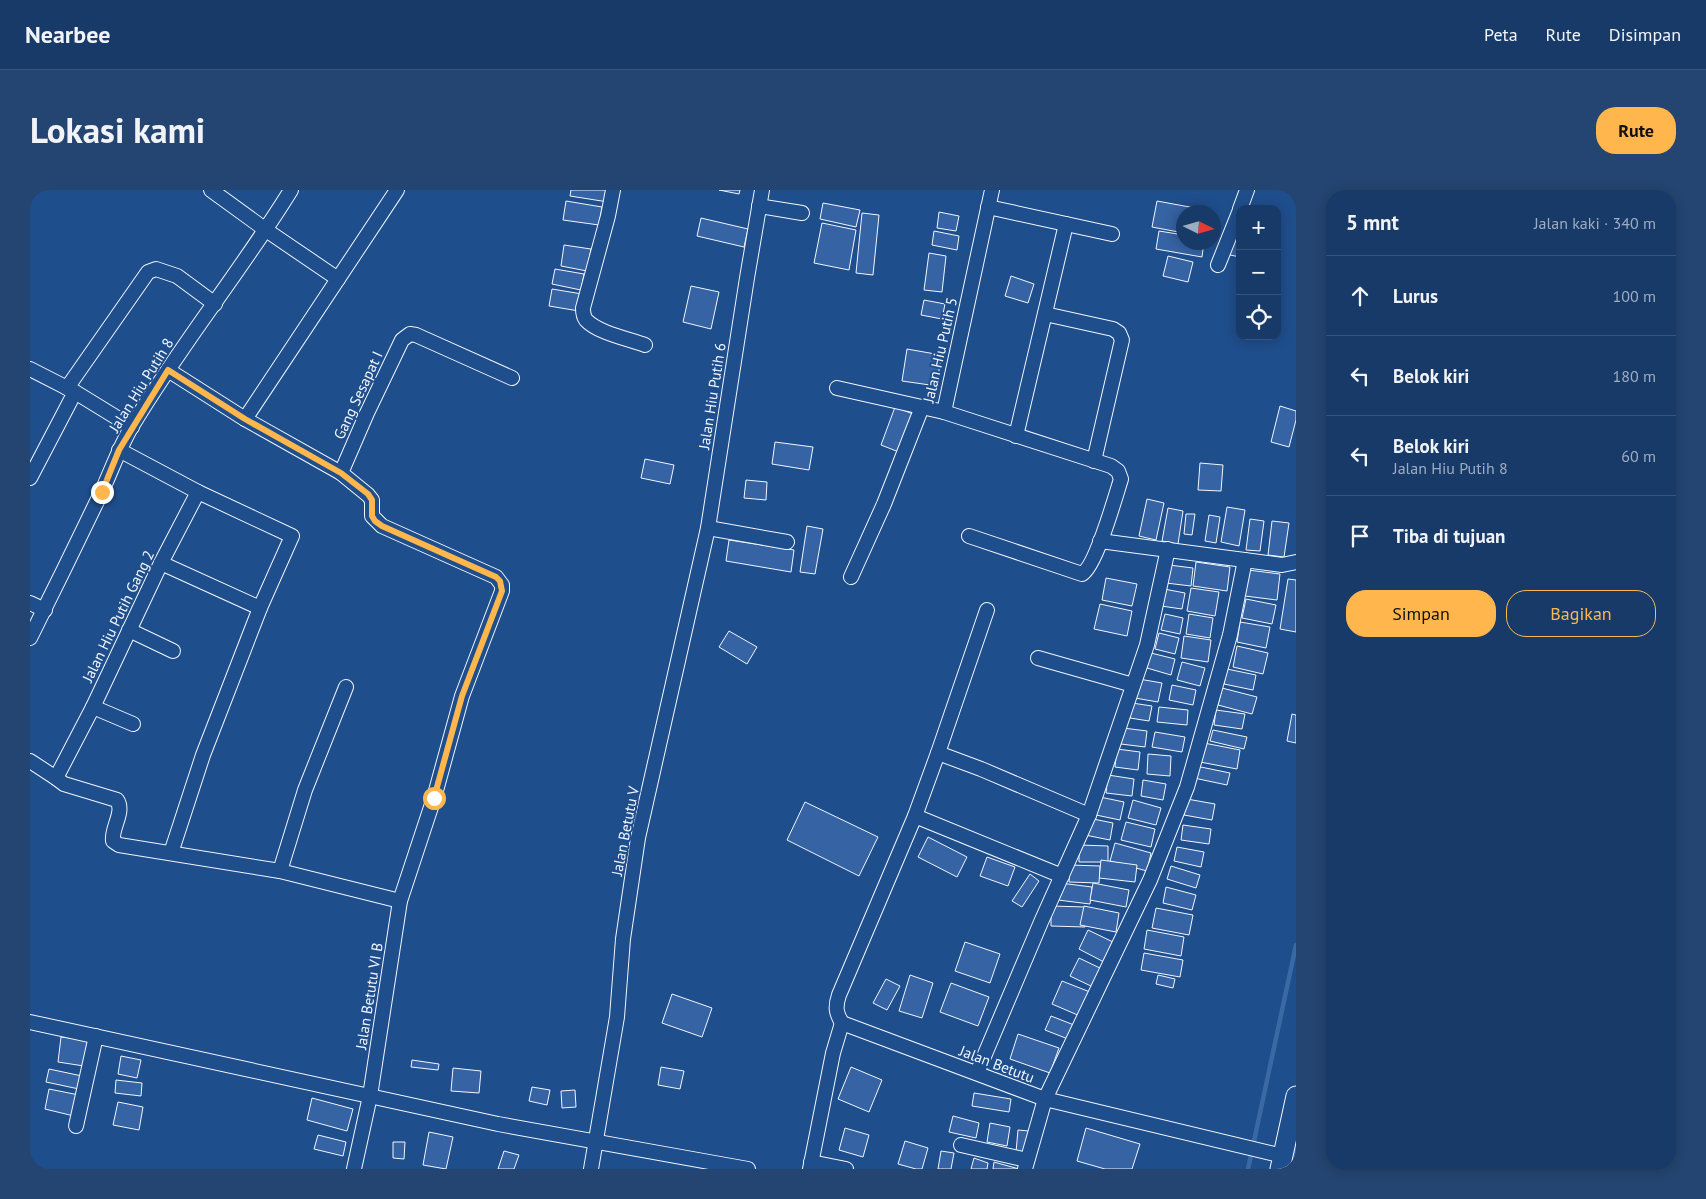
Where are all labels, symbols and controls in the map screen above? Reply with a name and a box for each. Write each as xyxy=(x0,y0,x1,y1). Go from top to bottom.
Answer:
text: Nearbee xyxy=(25,19,110,50)
text: Peta xyxy=(1484,23,1518,46)
text: Rute xyxy=(1546,23,1581,46)
text: Disimpan xyxy=(1609,23,1681,46)
text: Lokasi kami xyxy=(30,107,205,153)
button: Rute xyxy=(1596,107,1676,154)
north arrow xyxy=(1176,205,1221,250)
map controls xyxy=(1236,205,1281,340)
button: + xyxy=(1236,205,1281,250)
text: 5 mnt xyxy=(1346,209,1399,236)
text: Jalan kaki · 340 m xyxy=(1534,213,1656,233)
button: − xyxy=(1236,250,1281,295)
icon: ahead xyxy=(1346,282,1374,310)
text: Lurus xyxy=(1393,284,1438,308)
text: 100 m xyxy=(1613,286,1656,306)
button: locate xyxy=(1236,295,1281,340)
street label: Jalan Hiu Putih 5 xyxy=(918,296,961,405)
street label: Jalan Hiu Putih 8 xyxy=(104,334,178,436)
street label: Jalan Hiu Putih 6 xyxy=(694,341,730,452)
street label: Gang Sesapat I xyxy=(329,348,387,442)
icon: left xyxy=(1346,362,1374,390)
text: Belok kiri xyxy=(1393,364,1469,388)
text: 180 m xyxy=(1613,366,1656,386)
text: Belok kiri xyxy=(1393,434,1469,458)
icon: left xyxy=(1346,442,1374,470)
text: 60 m xyxy=(1621,446,1656,466)
text: Jalan Hiu Putih 8 xyxy=(1393,458,1508,478)
route end xyxy=(91,481,114,504)
icon: arrive xyxy=(1346,522,1374,550)
text: Tiba di tujuan xyxy=(1393,524,1505,548)
street label: Jalan Hiu Putih Gang 2 xyxy=(77,547,158,686)
button: Simpan xyxy=(1346,590,1496,637)
button: Bagikan xyxy=(1506,590,1656,637)
street label: Jalan Betutu V xyxy=(607,784,643,878)
route start xyxy=(423,787,446,810)
street label: Jalan Betutu VI B xyxy=(351,941,387,1052)
street label: Jalan Betutu xyxy=(956,1041,1037,1087)

